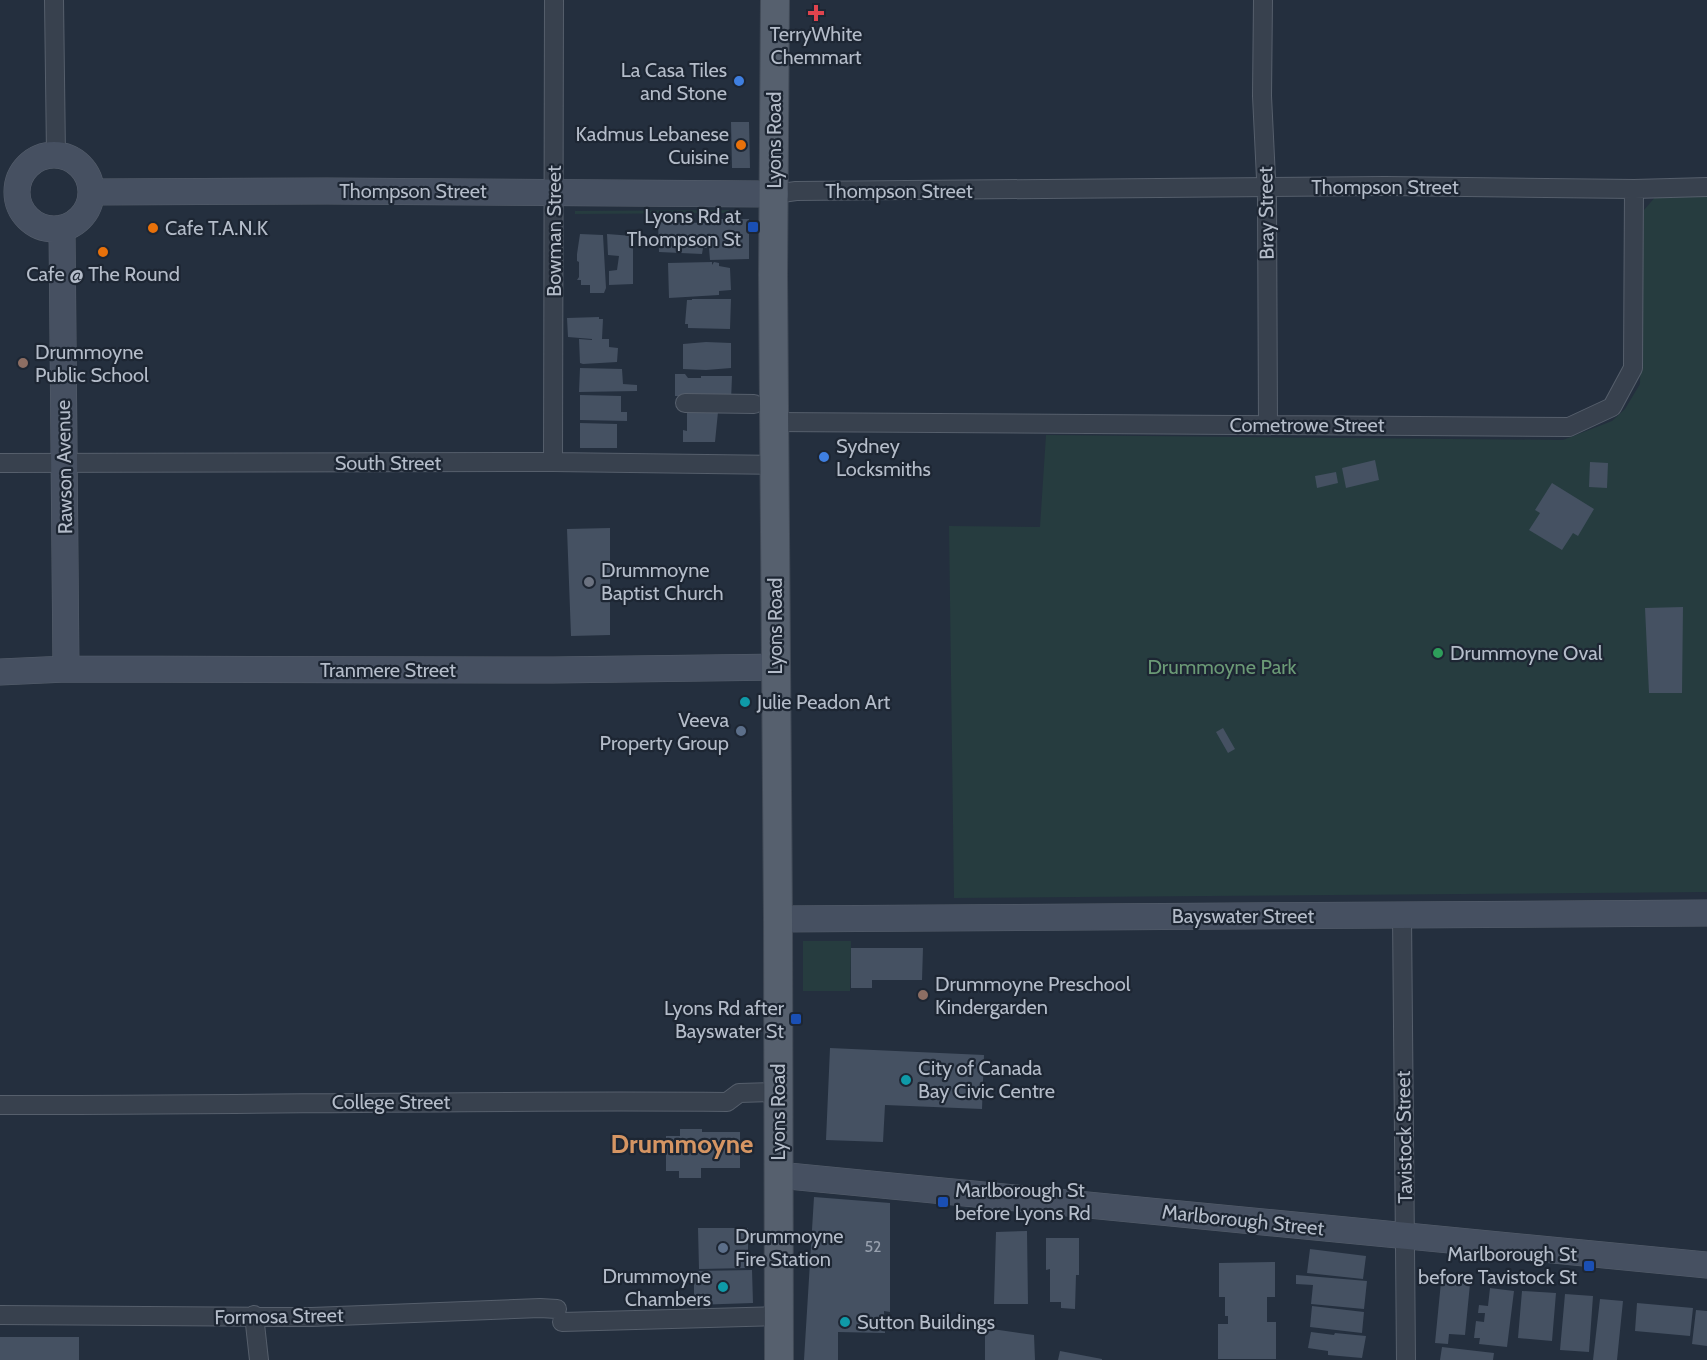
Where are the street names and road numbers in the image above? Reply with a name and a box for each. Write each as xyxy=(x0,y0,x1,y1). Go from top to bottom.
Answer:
street label: Lyons Road xyxy=(762,92,786,188)
street label: Bowman Street xyxy=(542,165,566,297)
street label: Bray Street xyxy=(1253,166,1279,260)
street label: Thompson Street xyxy=(1311,175,1459,199)
street label: Thompson Street xyxy=(339,179,487,203)
street label: Thompson Street xyxy=(825,179,973,203)
street label: Rawson Avenue xyxy=(51,400,77,534)
street label: Cometrowe Street xyxy=(1229,413,1385,437)
street label: South Street xyxy=(335,451,442,475)
street label: Lyons Road xyxy=(763,578,787,674)
street label: Tranmere Street xyxy=(320,658,456,682)
street label: Bayswater Street xyxy=(1172,904,1314,928)
street label: Lyons Road xyxy=(766,1064,790,1160)
street label: Tavistock Street xyxy=(1391,1070,1417,1204)
street label: College Street xyxy=(332,1090,451,1114)
street label: Marlborough Street xyxy=(1161,1200,1326,1240)
street label: Formosa Street xyxy=(214,1303,344,1329)

